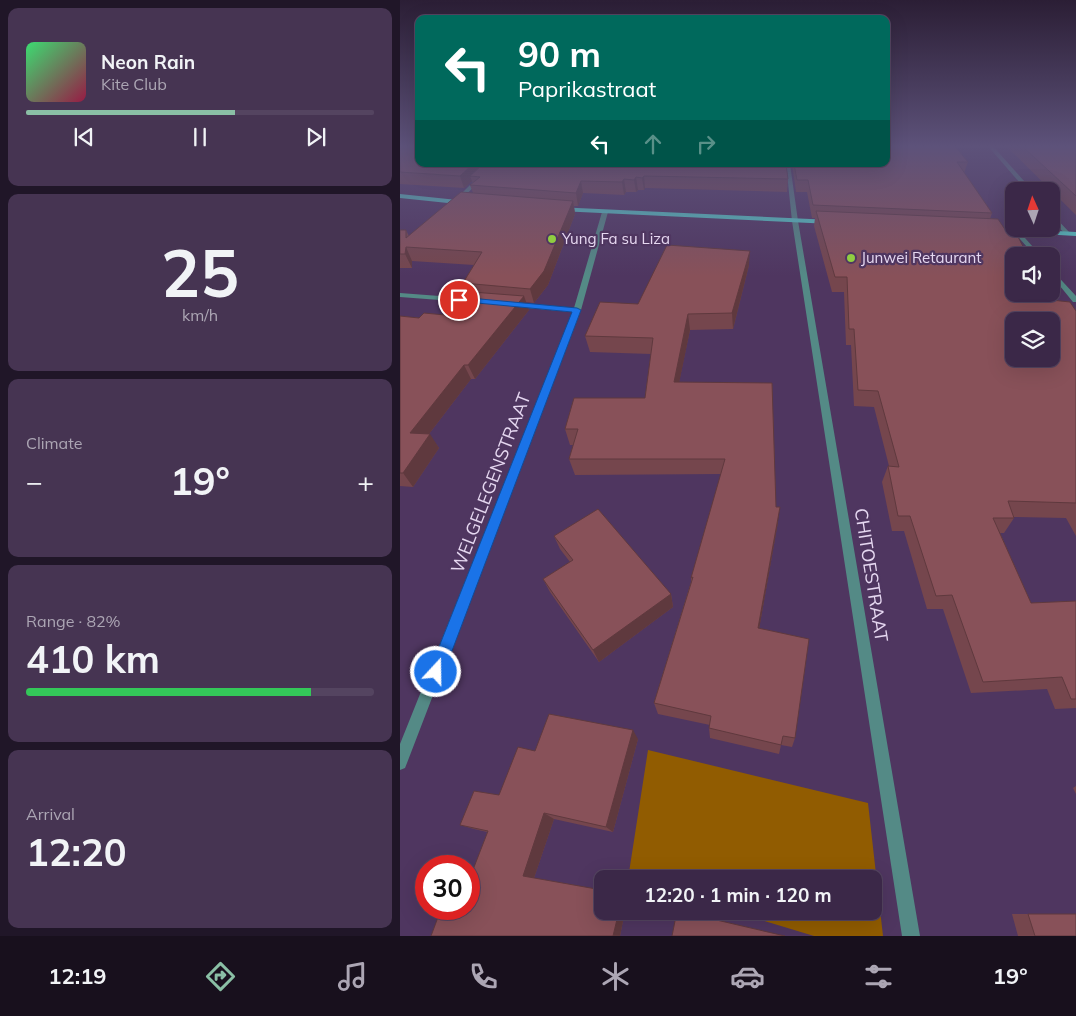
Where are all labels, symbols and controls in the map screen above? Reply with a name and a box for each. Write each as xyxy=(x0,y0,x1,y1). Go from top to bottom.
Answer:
text: 90 m xyxy=(518,32,601,76)
icon: left xyxy=(435,35,500,100)
text: Neon Rain xyxy=(101,50,195,74)
text: Kite Club xyxy=(101,74,167,94)
text: Paprikastraat xyxy=(518,75,656,103)
icon: previous xyxy=(70,123,98,151)
icon: pause xyxy=(186,123,214,151)
icon: next xyxy=(302,123,330,151)
icon: left xyxy=(586,130,614,158)
icon: ahead xyxy=(639,130,667,158)
icon: right xyxy=(692,130,720,158)
north arrow xyxy=(1005,182,1060,238)
map controls xyxy=(1005,182,1060,367)
place label: Yung Fa su Liza xyxy=(561,229,670,248)
text: 25 xyxy=(161,232,239,313)
marker: Yung Fa su Liza xyxy=(546,233,558,245)
button: sound xyxy=(1005,247,1060,302)
place label: Junwei Retaurant xyxy=(861,248,982,267)
marker: Junwei Retaurant xyxy=(845,252,857,264)
pin xyxy=(438,279,480,321)
icon: arrive xyxy=(445,286,473,314)
text: km/h xyxy=(182,305,218,325)
button: layers xyxy=(1005,312,1060,367)
street label: WELGELEGENSTRAAT xyxy=(446,389,536,576)
text: Climate xyxy=(26,433,82,453)
text: 19° xyxy=(170,457,230,505)
text: − xyxy=(26,464,43,499)
text: + xyxy=(357,464,374,499)
street label: CHITOESTRAAT xyxy=(850,506,893,644)
text: Range · 82% xyxy=(26,611,121,631)
text: 410 km xyxy=(26,635,160,683)
position arrow xyxy=(409,645,461,697)
text: Arrival xyxy=(26,804,75,824)
text: 12:20 xyxy=(26,828,127,876)
speed limit sign: 30 xyxy=(415,855,480,920)
text: 12:20 · 1 min · 120 m xyxy=(644,883,832,907)
icon: directions xyxy=(203,959,238,994)
icon: music xyxy=(335,959,370,994)
icon: phone xyxy=(466,959,501,994)
icon: climate xyxy=(598,959,633,994)
icon: car xyxy=(730,959,765,994)
icon: filters xyxy=(861,959,896,994)
text: 12:19 xyxy=(48,962,107,990)
text: 19° xyxy=(993,962,1028,990)

